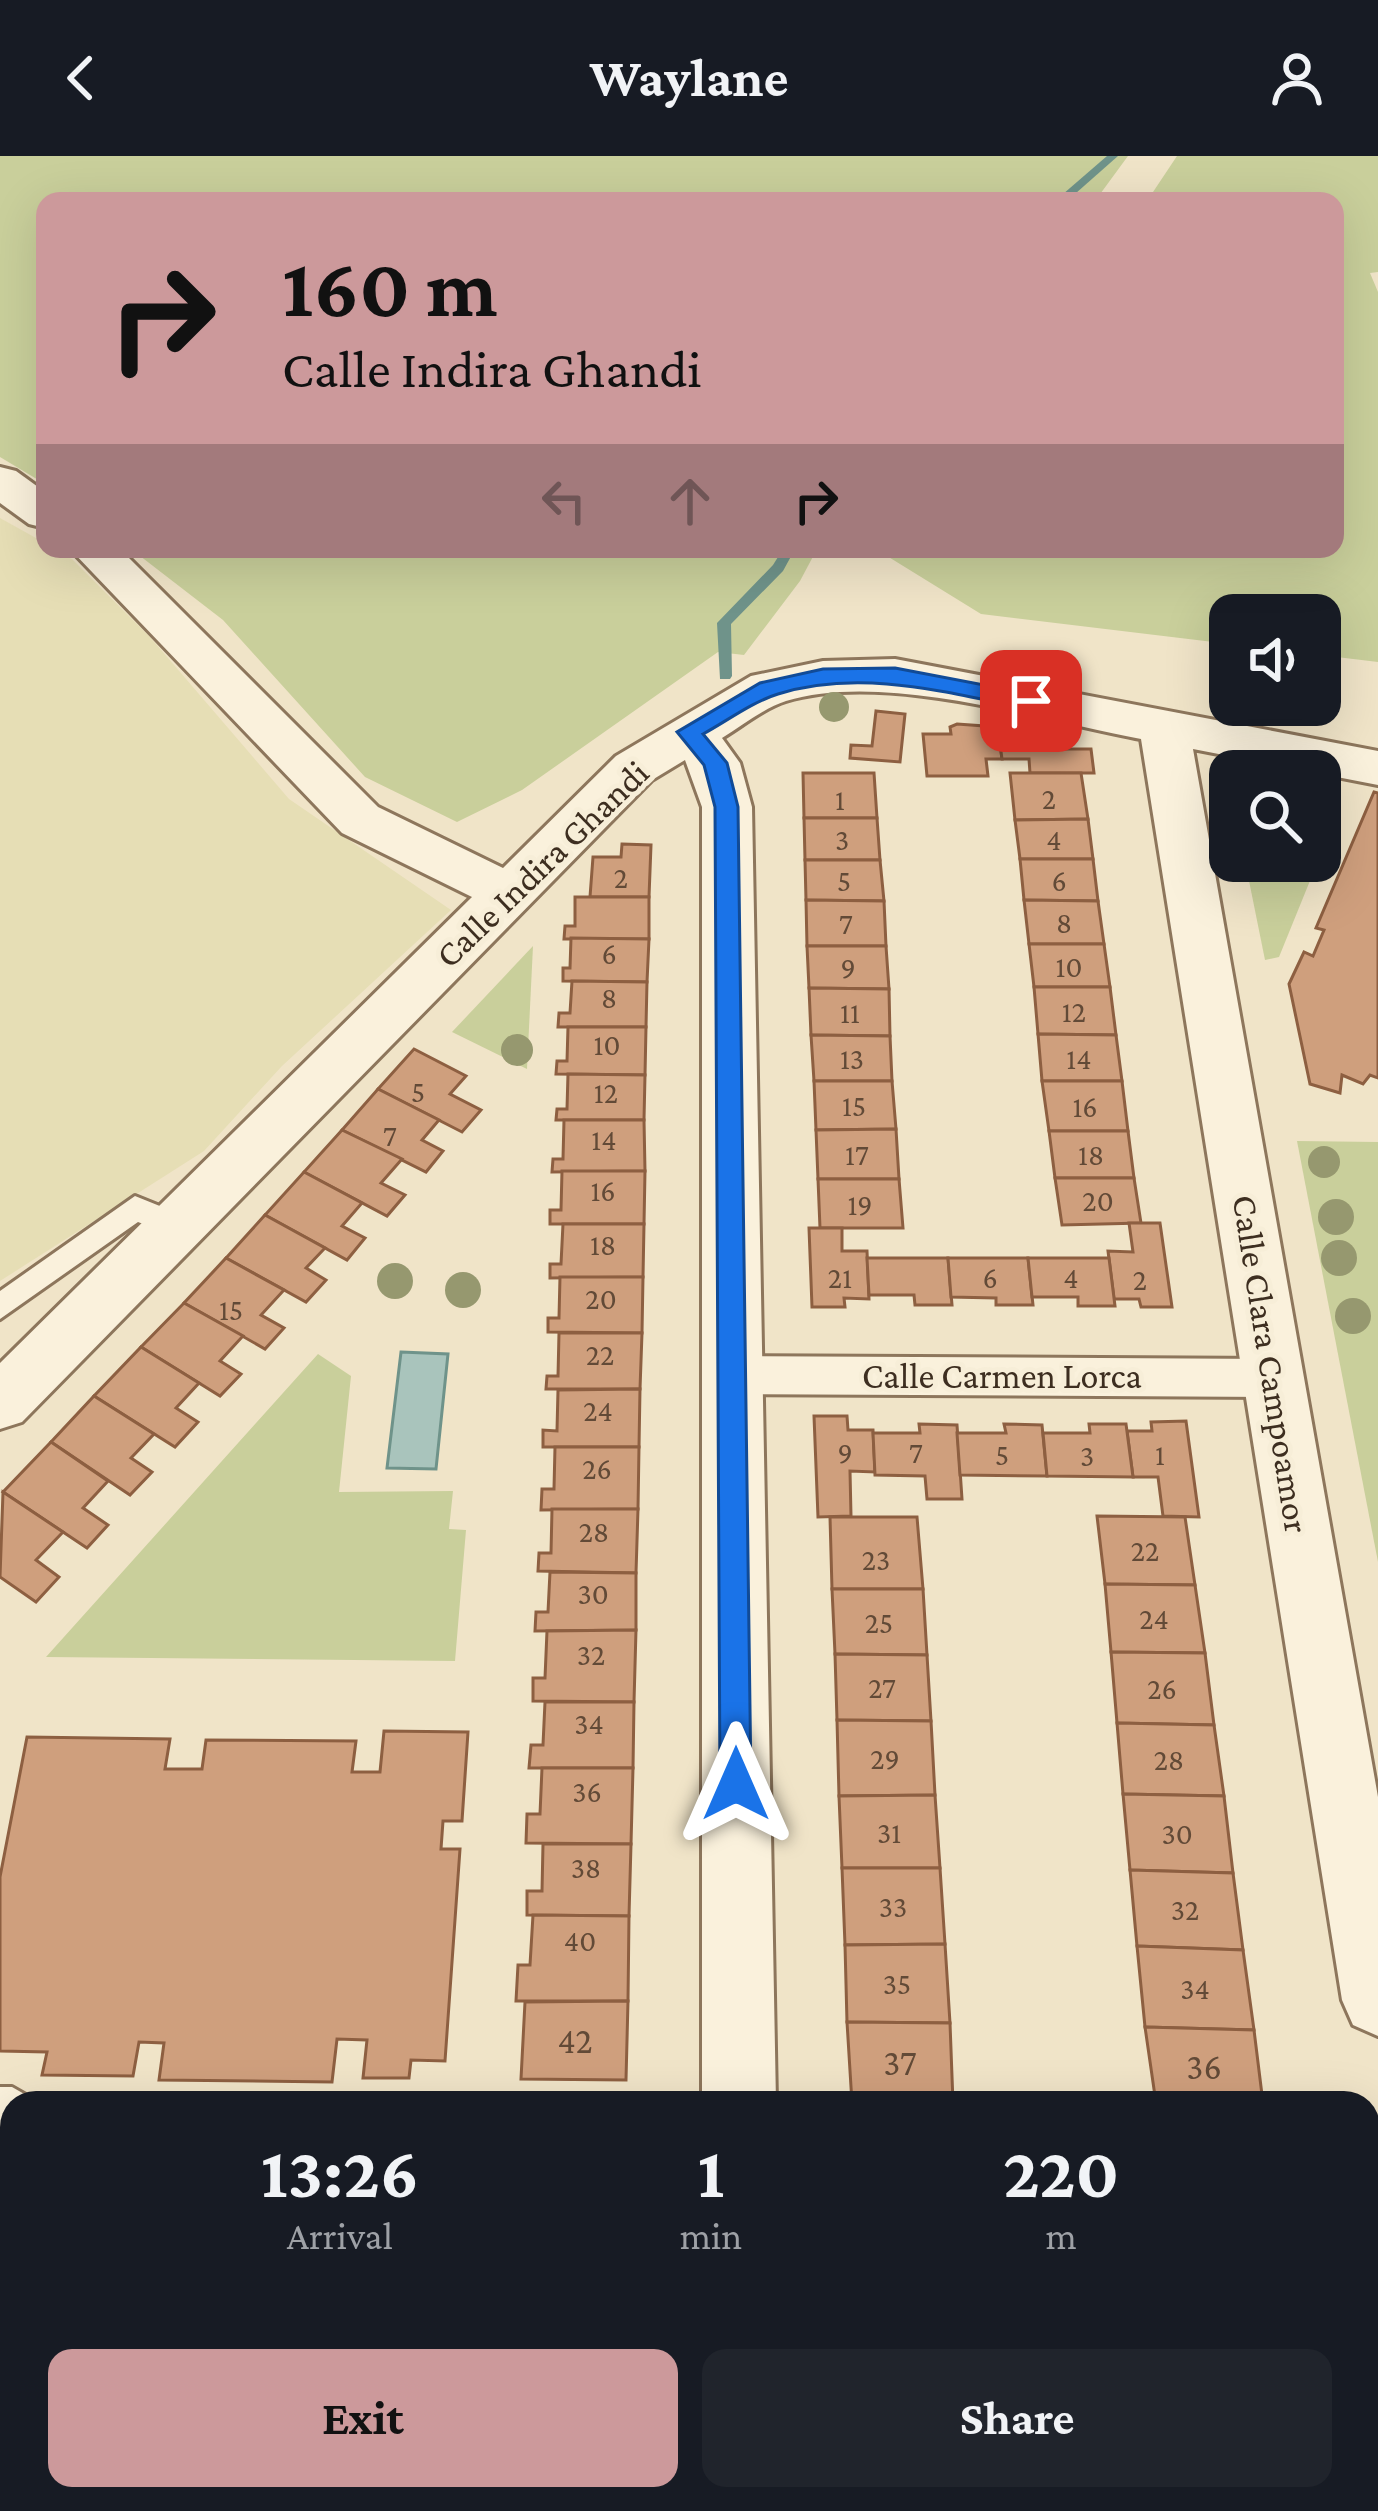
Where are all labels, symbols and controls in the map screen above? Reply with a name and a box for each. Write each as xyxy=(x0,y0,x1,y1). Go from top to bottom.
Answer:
icon: back xyxy=(48,45,114,111)
icon: person xyxy=(1264,45,1330,111)
text: Waylane xyxy=(589,48,789,108)
icon: right xyxy=(84,240,240,396)
text: 160 m xyxy=(282,241,498,334)
text: Calle Indira Ghandi xyxy=(282,339,702,399)
icon: left xyxy=(531,468,597,534)
icon: ahead xyxy=(657,468,723,534)
icon: right xyxy=(783,468,849,534)
map controls xyxy=(1209,594,1341,882)
button: sound xyxy=(1209,594,1341,726)
pin xyxy=(980,650,1082,752)
icon: arrive xyxy=(998,668,1064,734)
button: search xyxy=(1209,750,1341,882)
street label: Calle Indira Ghandi xyxy=(427,752,657,976)
house number: 2 xyxy=(1042,782,1056,815)
house number: 1 xyxy=(835,783,845,816)
house number: 3 xyxy=(835,823,849,856)
house number: 4 xyxy=(1046,823,1062,856)
house number: 2 xyxy=(614,861,628,894)
house number: 5 xyxy=(837,864,851,897)
house number: 6 xyxy=(1051,864,1067,897)
house number: 8 xyxy=(1056,906,1072,939)
house number: 7 xyxy=(839,907,853,940)
house number: 6 xyxy=(601,937,617,970)
house number: 10 xyxy=(1056,950,1082,983)
house number: 9 xyxy=(840,951,856,984)
house number: 8 xyxy=(601,981,617,1014)
house number: 12 xyxy=(1062,995,1086,1028)
house number: 11 xyxy=(840,996,860,1029)
house number: 10 xyxy=(594,1028,620,1061)
house number: 13 xyxy=(840,1042,864,1075)
house number: 14 xyxy=(1066,1042,1092,1075)
house number: 5 xyxy=(411,1075,425,1108)
house number: 12 xyxy=(594,1076,618,1109)
house number: 15 xyxy=(842,1089,866,1122)
house number: 16 xyxy=(1072,1090,1098,1123)
house number: 7 xyxy=(383,1119,397,1152)
house number: 14 xyxy=(591,1123,617,1156)
house number: 17 xyxy=(845,1138,869,1171)
house number: 18 xyxy=(1078,1138,1104,1171)
house number: 16 xyxy=(590,1174,616,1207)
house number: 20 xyxy=(1082,1184,1114,1217)
house number: 19 xyxy=(847,1188,873,1221)
street label: Calle Clara Campoamor xyxy=(1225,1192,1318,1536)
house number: 18 xyxy=(590,1228,616,1261)
house number: 21 xyxy=(828,1261,852,1294)
house number: 6 xyxy=(982,1261,998,1294)
house number: 4 xyxy=(1063,1261,1079,1294)
house number: 2 xyxy=(1133,1263,1147,1296)
house number: 20 xyxy=(585,1282,617,1315)
house number: 15 xyxy=(219,1293,243,1326)
house number: 22 xyxy=(586,1338,614,1371)
street label: Calle Carmen Lorca xyxy=(862,1356,1142,1396)
house number: 24 xyxy=(583,1394,613,1427)
house number: 9 xyxy=(837,1436,853,1469)
house number: 7 xyxy=(909,1436,923,1469)
house number: 5 xyxy=(995,1438,1009,1471)
house number: 1 xyxy=(1155,1438,1165,1471)
house number: 3 xyxy=(1080,1439,1094,1472)
house number: 26 xyxy=(582,1452,612,1485)
house number: 28 xyxy=(579,1515,609,1548)
house number: 22 xyxy=(1131,1534,1159,1567)
house number: 23 xyxy=(862,1543,890,1576)
house number: 30 xyxy=(577,1577,609,1610)
house number: 24 xyxy=(1139,1602,1169,1635)
house number: 25 xyxy=(865,1606,893,1639)
house number: 32 xyxy=(577,1638,605,1671)
house number: 27 xyxy=(868,1671,896,1704)
house number: 26 xyxy=(1147,1672,1177,1705)
house number: 34 xyxy=(574,1707,604,1740)
position arrow xyxy=(673,1721,799,1847)
house number: 29 xyxy=(870,1742,900,1775)
house number: 28 xyxy=(1154,1743,1184,1776)
house number: 36 xyxy=(572,1775,602,1808)
house number: 31 xyxy=(877,1816,901,1849)
house number: 30 xyxy=(1161,1817,1193,1850)
house number: 38 xyxy=(571,1851,601,1884)
house number: 33 xyxy=(879,1890,907,1923)
house number: 32 xyxy=(1171,1893,1199,1926)
house number: 40 xyxy=(564,1924,596,1957)
house number: 35 xyxy=(883,1967,911,2000)
house number: 34 xyxy=(1180,1972,1210,2005)
house number: 42 xyxy=(557,2021,593,2061)
house number: 37 xyxy=(883,2043,917,2083)
house number: 36 xyxy=(1186,2047,1222,2087)
text: 13:26 xyxy=(261,2132,419,2212)
text: 1 xyxy=(698,2132,724,2212)
text: 220 xyxy=(1003,2132,1119,2212)
text: Arrival xyxy=(287,2214,393,2257)
text: min xyxy=(680,2214,742,2257)
text: m xyxy=(1045,2214,1077,2257)
button: Exit xyxy=(48,2349,678,2487)
button: Share xyxy=(702,2349,1332,2487)

